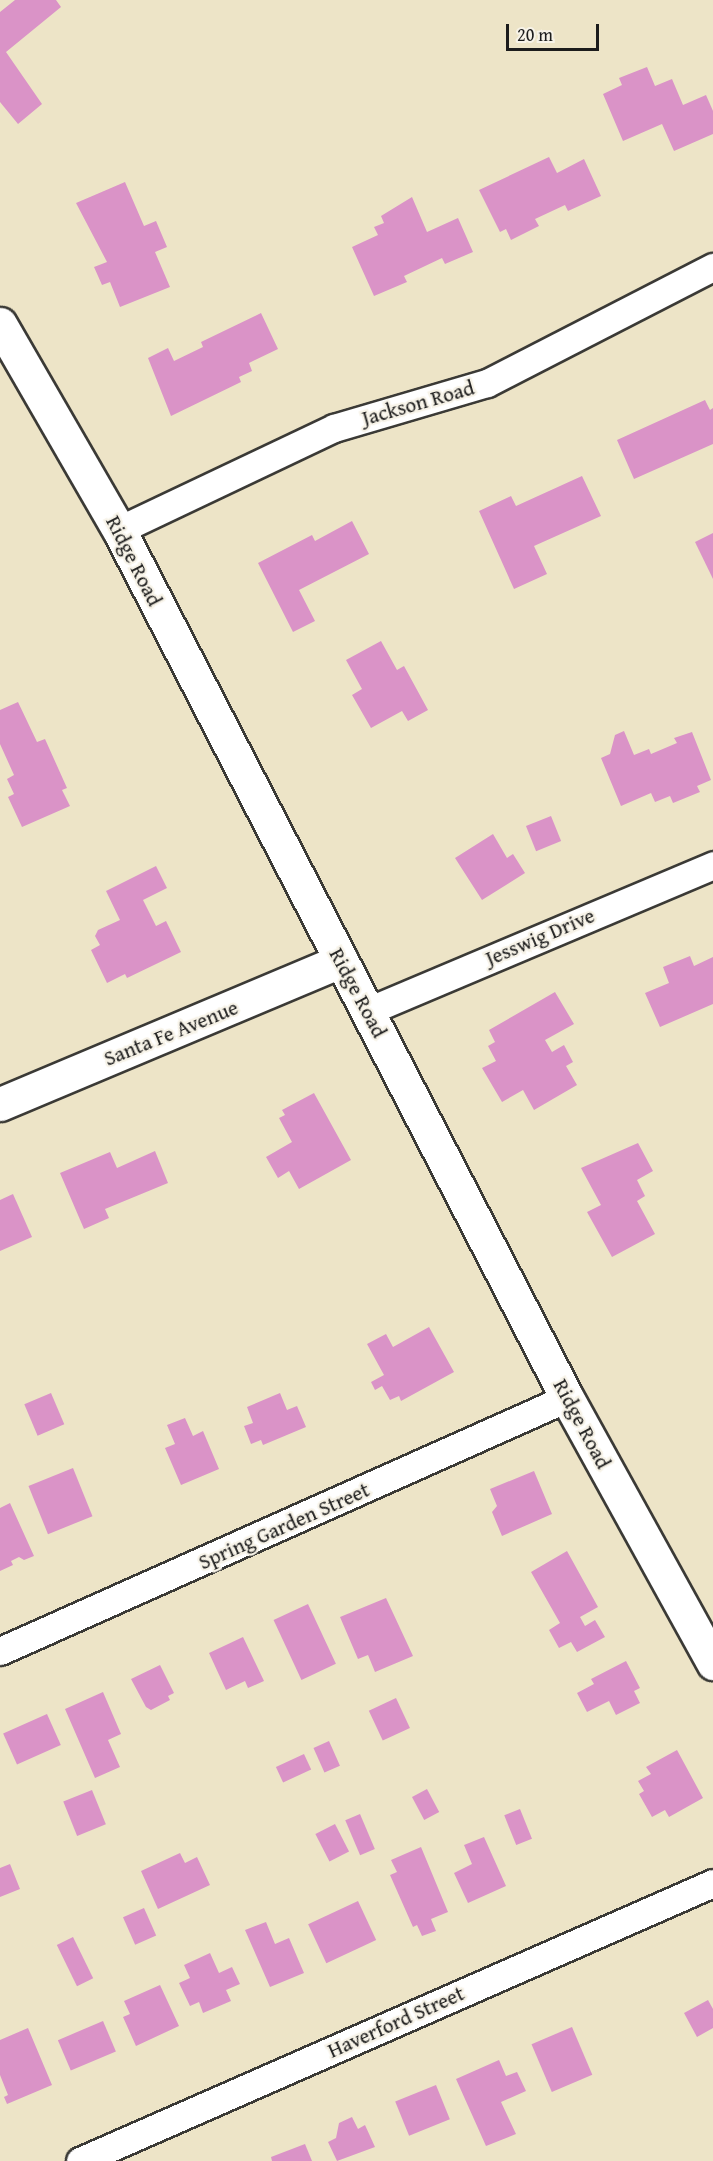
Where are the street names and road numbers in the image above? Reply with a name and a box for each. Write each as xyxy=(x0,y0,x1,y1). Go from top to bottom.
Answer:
street label: Jackson Road xyxy=(359,375,477,431)
street label: Ridge Road xyxy=(101,512,167,610)
street label: Jesswig Drive xyxy=(482,903,598,971)
street label: Ridge Road xyxy=(324,944,392,1042)
street label: Santa Fe Avenue xyxy=(100,995,242,1071)
street label: Ridge Road xyxy=(548,1375,616,1473)
street label: Spring Garden Street xyxy=(195,1477,373,1575)
street label: Haverford Street xyxy=(324,1981,468,2063)

